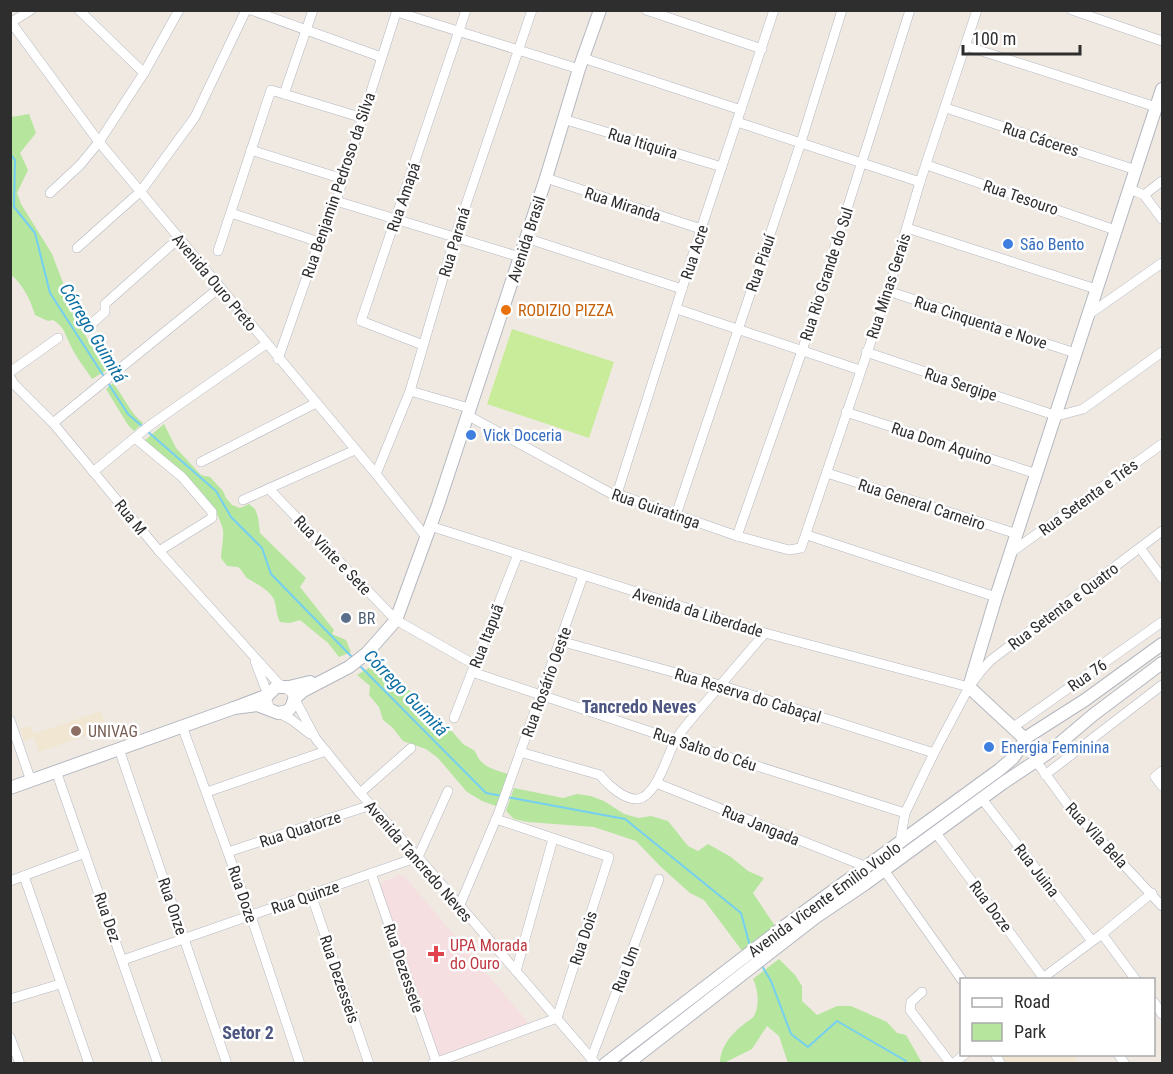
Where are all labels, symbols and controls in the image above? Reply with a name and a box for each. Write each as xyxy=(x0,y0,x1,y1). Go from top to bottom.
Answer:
scale bar xyxy=(963,18,1080,56)
text: 100 m xyxy=(972,28,1016,49)
street label: Rua Benjamin Pedroso da Silva xyxy=(298,90,379,281)
street label: Rua Cáceres xyxy=(1000,118,1081,161)
street label: Rua Itiquira xyxy=(606,124,680,163)
street label: Rua Amapá xyxy=(383,160,424,234)
street label: Rua Tesouro xyxy=(981,176,1061,219)
street label: Rua Miranda xyxy=(582,183,663,226)
street label: Avenida Brasil xyxy=(504,194,549,285)
street label: Rua Paraná xyxy=(435,205,474,279)
street label: Rua Rio Grande do Sul xyxy=(796,205,857,343)
street label: Rua Acre xyxy=(677,222,712,282)
street label: Avenida Ouro Preto xyxy=(168,230,261,335)
street label: Rua Piauí xyxy=(742,231,780,294)
street label: Rua Minas Gerais xyxy=(862,231,914,341)
place label: São Bento xyxy=(1020,235,1084,254)
marker: São Bento xyxy=(1001,237,1015,251)
water label: Córrego Guimitá xyxy=(56,279,132,387)
street label: Rua Cinquenta e Nove xyxy=(912,292,1050,353)
place label: RODIZIO PIZZA xyxy=(518,301,614,320)
marker: RODIZIO PIZZA xyxy=(499,303,513,317)
street label: Rua Sergipe xyxy=(922,364,999,405)
street label: Rua Dom Aquino xyxy=(889,418,995,469)
place label: Vick Doceria xyxy=(483,426,562,445)
marker: Vick Doceria xyxy=(464,428,478,442)
street label: Rua Setenta e Três xyxy=(1035,455,1141,540)
street label: Rua General Carneiro xyxy=(856,475,988,534)
street label: Rua Guiratinga xyxy=(609,484,703,532)
street label: Rua M xyxy=(111,496,150,539)
street label: Rua Vinte e Sete xyxy=(290,512,375,599)
street label: Rua Setenta e Quatro xyxy=(1004,559,1122,654)
street label: Avenida da Liberdade xyxy=(630,584,765,641)
street label: Rua Itapuã xyxy=(466,601,507,671)
place label: BR xyxy=(358,609,376,628)
marker: BR xyxy=(339,611,353,625)
street label: Rua Rosário Oeste xyxy=(518,624,575,740)
water label: Córrego Guimitá xyxy=(360,645,453,741)
street label: Rua 76 xyxy=(1064,655,1111,696)
street label: Rua Reserva do Cabaçal xyxy=(672,664,823,727)
district label: Tancredo Neves xyxy=(582,696,696,717)
place label: UNIVAG xyxy=(88,722,138,741)
marker: UNIVAG xyxy=(69,724,83,738)
street label: Rua Salto do Céu xyxy=(651,724,759,775)
place label: Energia Feminina xyxy=(1001,738,1109,757)
marker: Energia Feminina xyxy=(982,740,996,754)
street label: Avenida Tancredo Neves xyxy=(361,797,476,926)
street label: Rua Vila Bela xyxy=(1061,799,1132,872)
street label: Rua Jangada xyxy=(719,801,802,850)
street label: Rua Quatorze xyxy=(257,807,343,852)
street label: Avenida Vicente Emilio Vuolo xyxy=(744,838,904,961)
street label: Rua Juina xyxy=(1010,840,1063,901)
street label: Rua Doze xyxy=(224,863,261,925)
street label: Rua Onze xyxy=(154,875,191,937)
street label: Rua Quinze xyxy=(269,877,342,918)
street label: Rua Doze xyxy=(965,877,1016,936)
street label: Rua Dez xyxy=(90,890,125,944)
street label: Rua Dois xyxy=(566,909,601,968)
street label: Rua Dezessete xyxy=(379,921,428,1015)
street label: Rua Dezesseis xyxy=(316,933,363,1026)
place label: UPA Morada do Ouro xyxy=(450,936,528,973)
street label: Rua Um xyxy=(608,943,643,995)
marker: UPA Morada do Ouro xyxy=(427,945,445,963)
legend xyxy=(960,978,1155,1056)
text: Road xyxy=(1014,991,1050,1012)
text: Park xyxy=(1014,1021,1046,1042)
district label: Setor 2 xyxy=(222,1022,274,1043)

